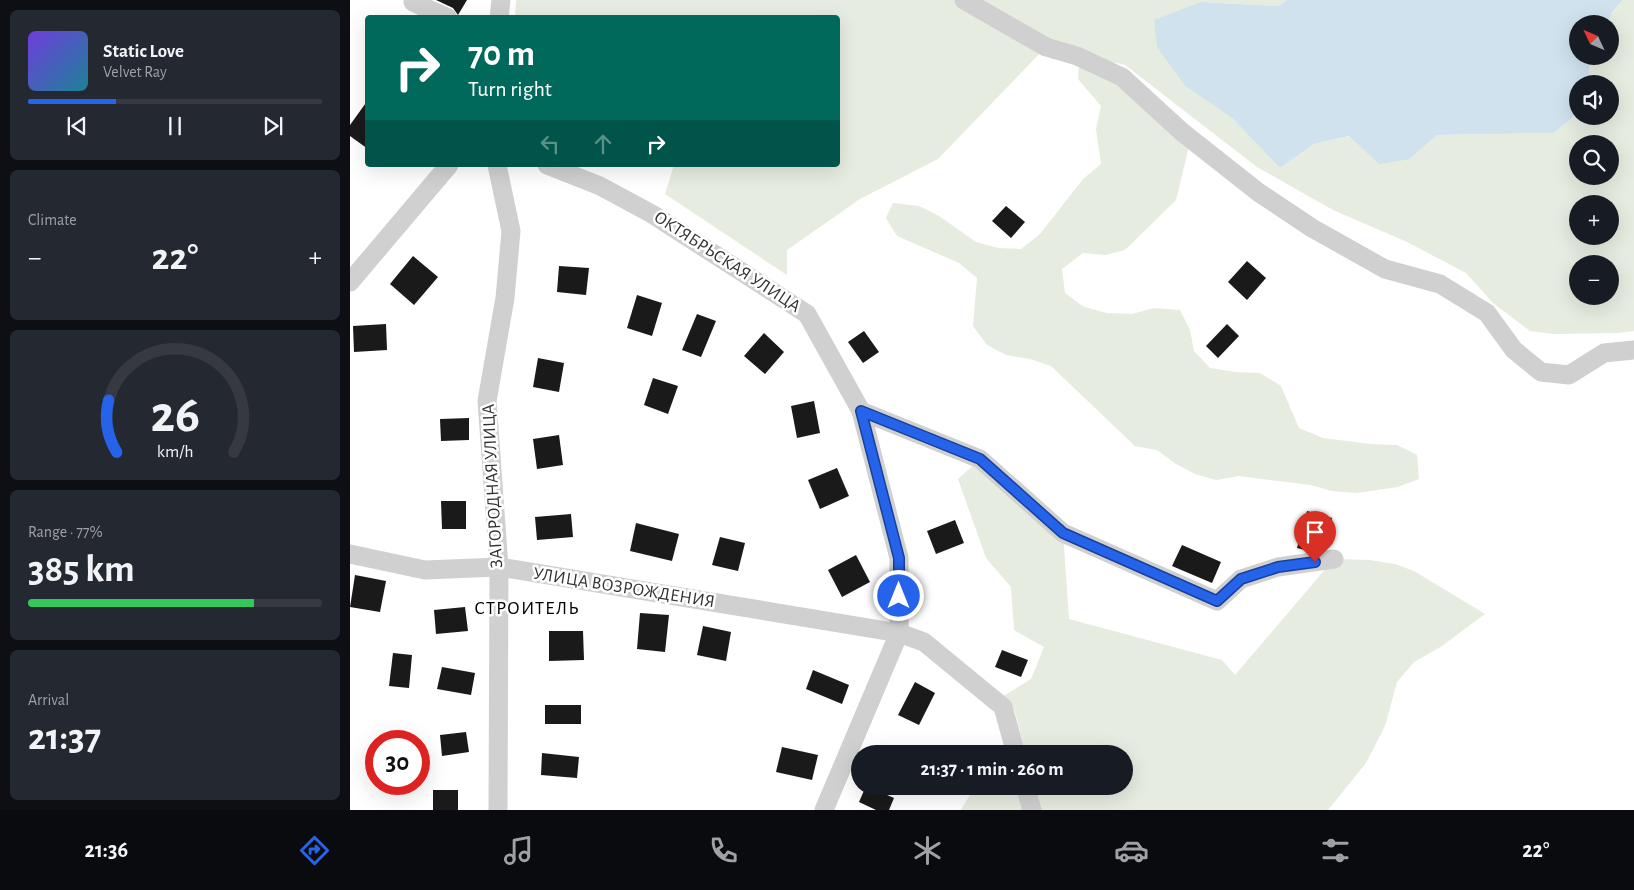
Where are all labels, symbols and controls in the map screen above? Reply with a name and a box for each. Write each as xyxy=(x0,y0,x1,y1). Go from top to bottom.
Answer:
north arrow xyxy=(1569,15,1619,65)
map controls xyxy=(1569,15,1619,305)
icon: right xyxy=(385,35,450,100)
text: 70 m xyxy=(468,37,535,72)
text: Static Love xyxy=(103,42,184,61)
text: Velvet Ray xyxy=(103,64,167,80)
button: sound xyxy=(1569,75,1619,125)
text: Turn right xyxy=(468,78,552,100)
icon: previous xyxy=(63,112,91,140)
icon: pause xyxy=(161,112,189,140)
icon: next xyxy=(259,112,287,140)
icon: left xyxy=(536,130,564,158)
icon: ahead xyxy=(589,130,617,158)
icon: right xyxy=(642,130,670,158)
button: search xyxy=(1569,135,1619,185)
button: + xyxy=(1569,195,1619,245)
street label: ОКТЯБРЬСКАЯ УЛИЦА xyxy=(650,208,804,316)
text: Climate xyxy=(28,212,77,228)
text: 22° xyxy=(152,239,198,277)
text: − xyxy=(28,244,41,272)
text: + xyxy=(309,244,322,272)
button: − xyxy=(1569,255,1619,305)
text: 26 xyxy=(150,389,200,441)
street label: ЗАГОРОДНАЯ УЛИЦА xyxy=(480,403,506,569)
text: km/h xyxy=(157,443,193,461)
pin xyxy=(1294,511,1336,562)
icon: arrive xyxy=(1301,518,1329,546)
text: Range · 77% xyxy=(28,524,103,540)
text: 385 km xyxy=(28,551,135,589)
street label: УЛИЦА ВОЗРОЖДЕНИЯ xyxy=(532,565,716,611)
position arrow xyxy=(872,569,924,621)
district label: СТРОИТЕЛЬ xyxy=(474,599,580,618)
text: Arrival xyxy=(28,692,69,708)
text: 21:37 xyxy=(28,719,101,757)
speed limit sign: 30 xyxy=(365,730,430,795)
text: 21:37 · 1 min · 260 m xyxy=(921,760,1064,779)
icon: directions xyxy=(297,833,332,868)
icon: music xyxy=(501,833,536,868)
icon: phone xyxy=(706,833,741,868)
icon: climate xyxy=(910,833,945,868)
icon: car xyxy=(1114,833,1149,868)
icon: filters xyxy=(1318,833,1353,868)
text: 21:36 xyxy=(85,839,128,861)
text: 22° xyxy=(1522,839,1549,861)

